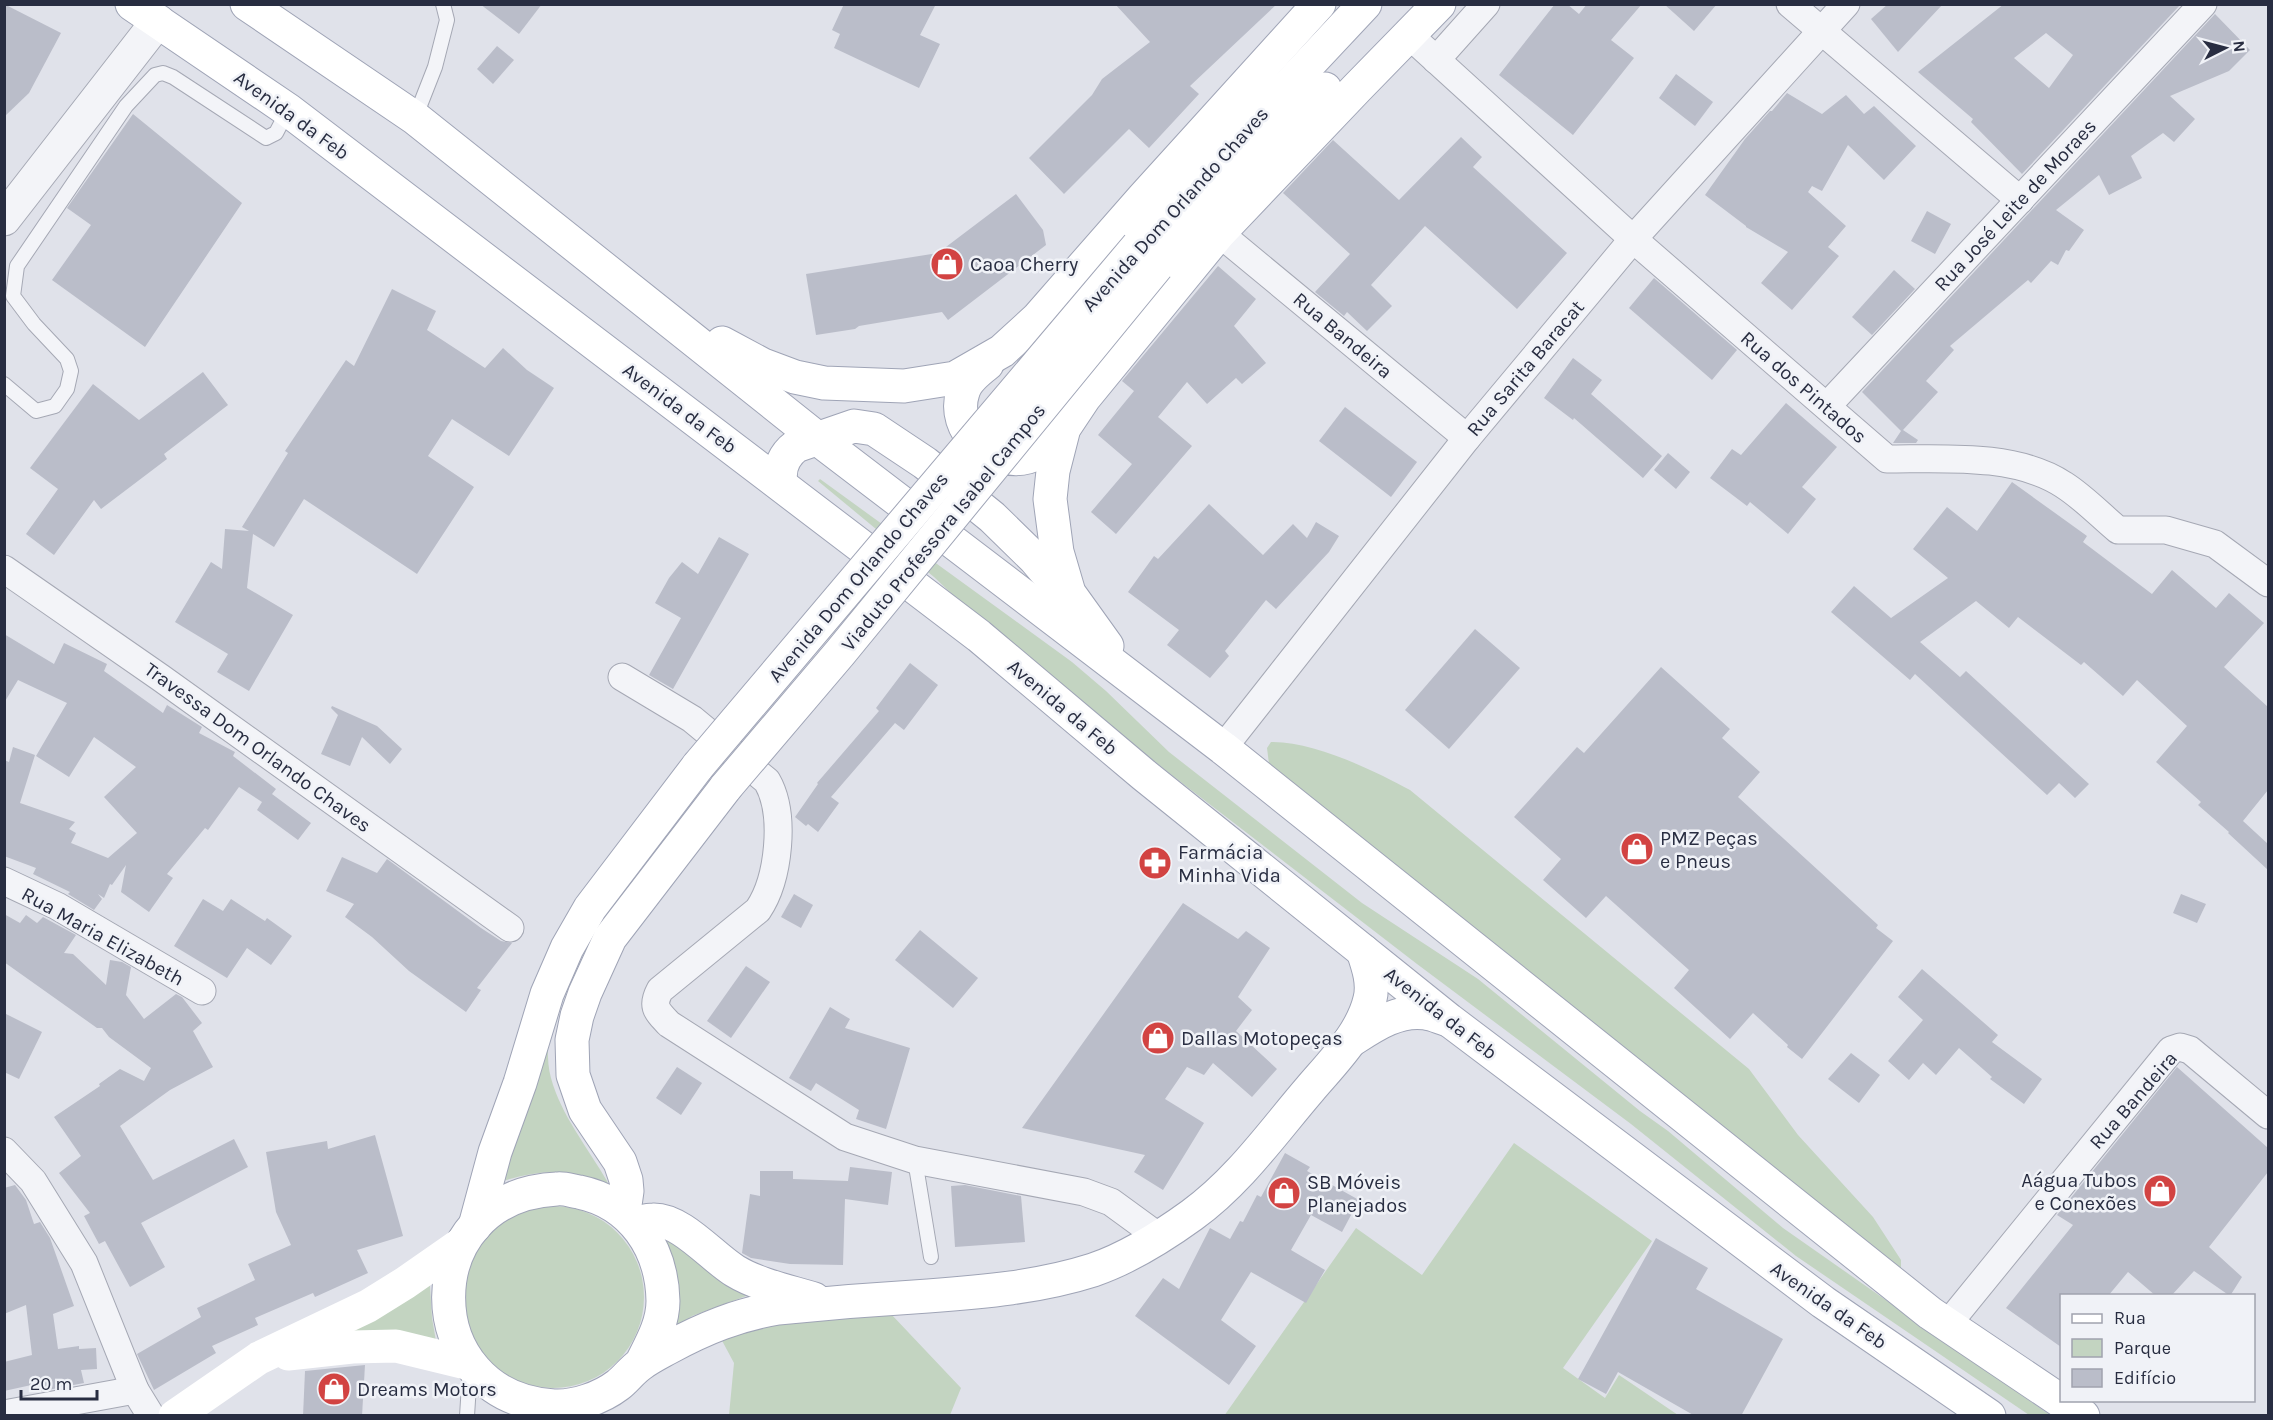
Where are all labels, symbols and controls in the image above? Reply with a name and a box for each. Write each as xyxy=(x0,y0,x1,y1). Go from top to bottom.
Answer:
north arrow xyxy=(2195,18,2255,78)
text: N xyxy=(2229,40,2249,53)
street label: Avenida da Feb xyxy=(230,66,354,165)
street label: Avenida Dom Orlando Chaves xyxy=(1077,102,1273,316)
street label: Rua José Leite de Moraes xyxy=(1930,115,2101,296)
shop icon: Caoa Cherry xyxy=(929,246,965,282)
place label: Caoa Cherry xyxy=(970,253,1078,276)
street label: Rua Bandeira xyxy=(1289,287,1397,383)
street label: Rua Sarita Baracat xyxy=(1462,295,1589,441)
street label: Rua dos Pintados xyxy=(1736,327,1871,448)
street label: Avenida da Feb xyxy=(618,358,741,459)
street label: Viaduto Professora Isabel Campos xyxy=(836,399,1050,656)
street label: Avenida Dom Orlando Chaves xyxy=(764,468,953,687)
street label: Avenida da Feb xyxy=(1003,655,1122,760)
street label: Travessa Dom Orlando Chaves xyxy=(140,658,375,837)
place label: PMZ Peças e Pneus xyxy=(1660,827,1758,873)
shop icon: PMZ Peças e Pneus xyxy=(1619,831,1655,867)
place label: Farmácia Minha Vida xyxy=(1178,841,1281,887)
pharmacy icon: Farmácia Minha Vida xyxy=(1137,845,1173,881)
street label: Rua Maria Elizabeth xyxy=(18,882,188,991)
street label: Avenida da Feb xyxy=(1380,962,1502,1065)
shop icon: Dallas Motopeças xyxy=(1140,1020,1176,1056)
place label: Dallas Motopeças xyxy=(1181,1027,1343,1050)
street label: Rua Bandeira xyxy=(2085,1047,2182,1154)
place label: Aágua Tubos e Conexões xyxy=(2021,1169,2137,1215)
place label: SB Móveis Planejados xyxy=(1307,1171,1408,1217)
shop icon: Aágua Tubos e Conexões xyxy=(2142,1173,2178,1209)
shop icon: SB Móveis Planejados xyxy=(1266,1175,1302,1211)
street label: Avenida da Feb xyxy=(1766,1257,1891,1354)
legend xyxy=(2060,1294,2255,1402)
text: Rua xyxy=(2114,1307,2146,1329)
text: Parque xyxy=(2114,1337,2171,1359)
scale bar xyxy=(21,1363,98,1401)
text: Edifício xyxy=(2114,1367,2176,1389)
shop icon: Dreams Motors xyxy=(316,1371,352,1407)
text: 20 m xyxy=(30,1373,72,1395)
place label: Dreams Motors xyxy=(357,1378,497,1401)

